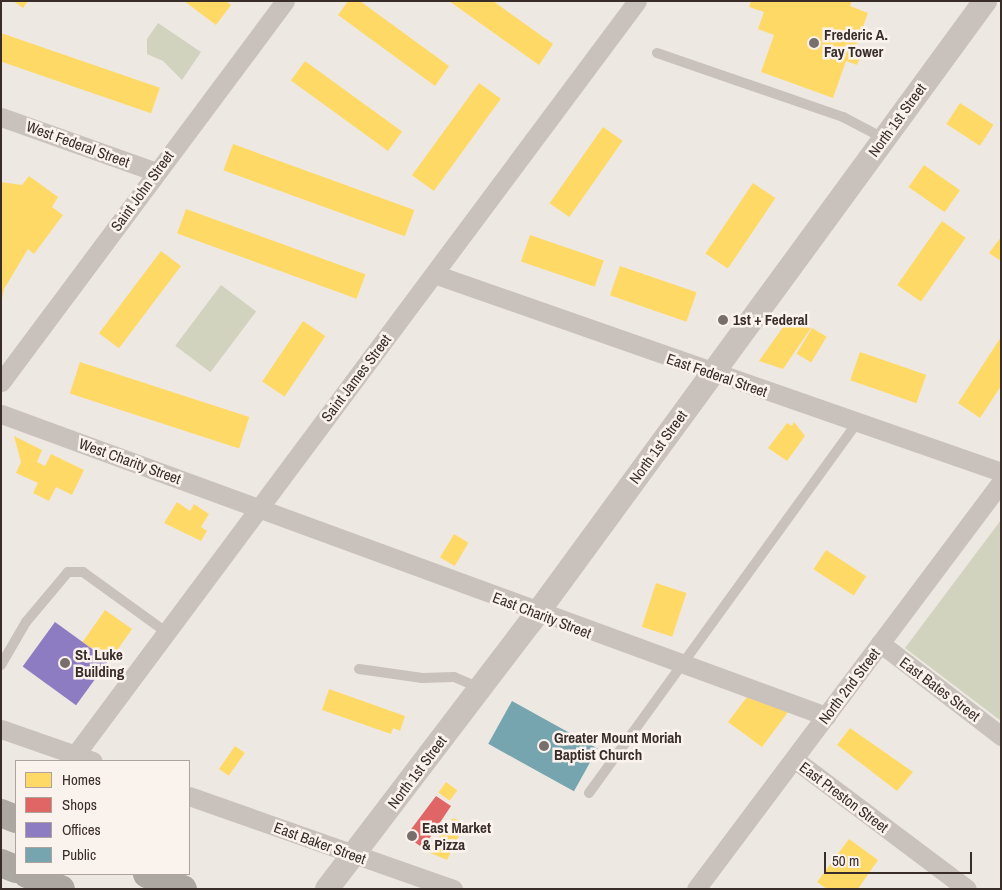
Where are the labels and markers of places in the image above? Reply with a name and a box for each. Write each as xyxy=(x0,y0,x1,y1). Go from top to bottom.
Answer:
place label: Frederic A. Fay Tower xyxy=(824,25,888,60)
marker: Frederic A. Fay Tower xyxy=(808,37,820,49)
place label: 1st + Federal xyxy=(733,311,808,329)
marker: 1st + Federal xyxy=(717,314,729,326)
place label: St. Luke Building xyxy=(75,645,124,680)
marker: St. Luke Building xyxy=(59,657,71,669)
place label: Greater Mount Moriah Baptist Church xyxy=(554,728,682,763)
marker: Greater Mount Moriah Baptist Church xyxy=(538,740,550,752)
place label: East Market & Pizza xyxy=(422,818,491,853)
marker: East Market & Pizza xyxy=(406,830,418,842)

